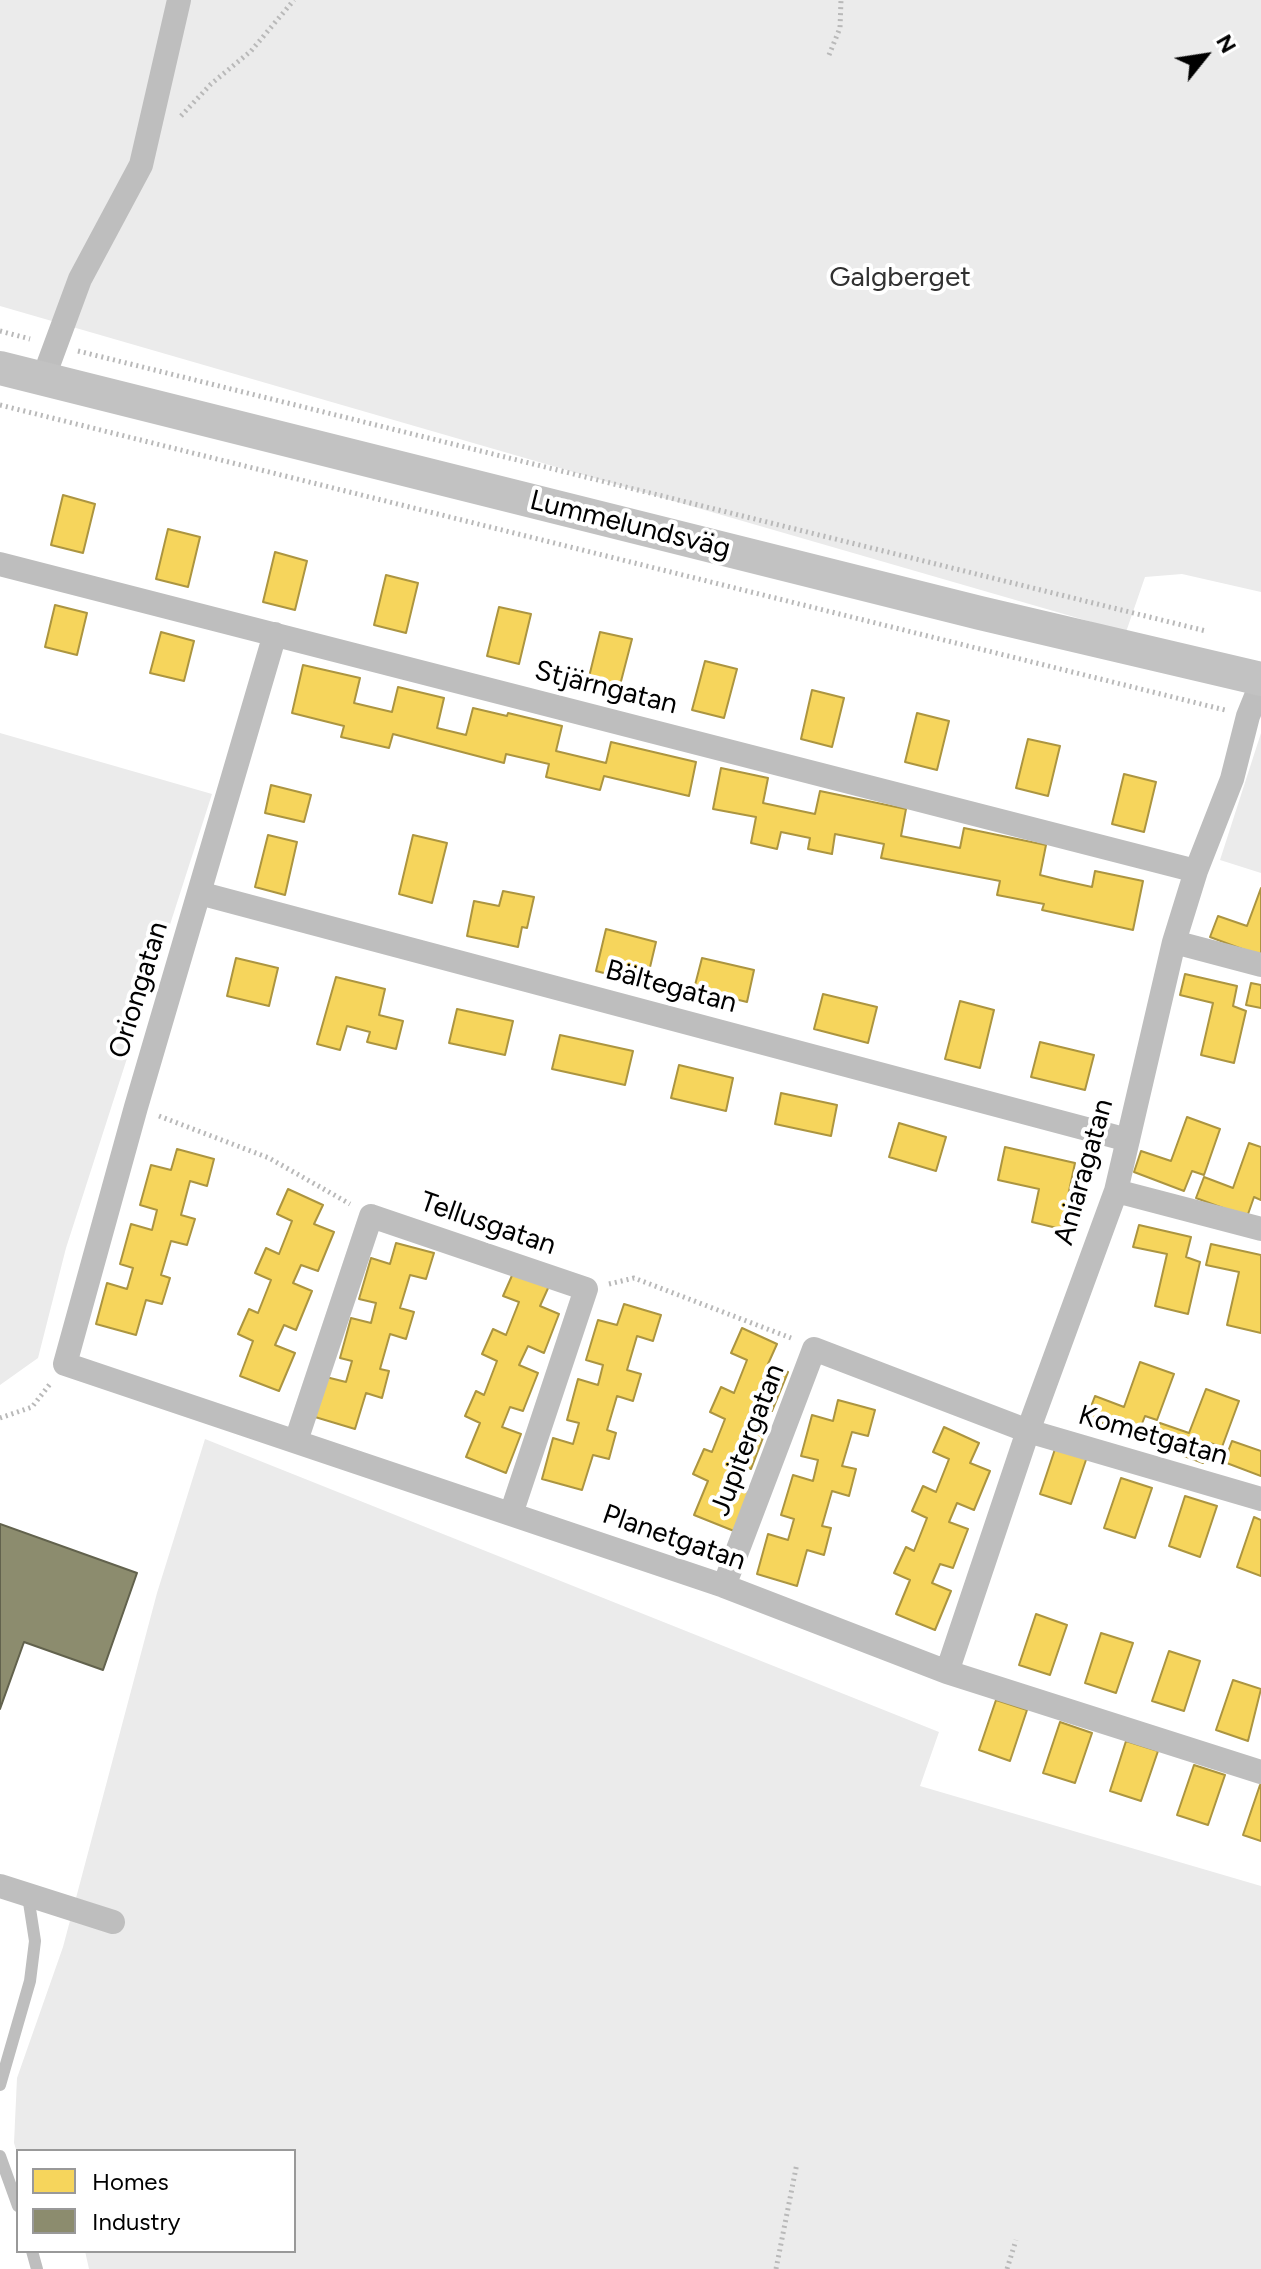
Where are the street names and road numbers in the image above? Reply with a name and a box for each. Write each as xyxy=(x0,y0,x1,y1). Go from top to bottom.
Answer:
street label: Lummelundsväg xyxy=(526,484,734,566)
street label: Stjärngatan xyxy=(531,654,681,722)
street label: Oriongatan xyxy=(102,918,176,1062)
street label: Bältegatan xyxy=(602,953,740,1021)
street label: Aniaragatan xyxy=(1047,1095,1121,1249)
street label: Tellusgatan xyxy=(416,1185,560,1263)
street label: Jupitergatan xyxy=(704,1360,792,1520)
street label: Kometgatan xyxy=(1074,1399,1232,1473)
street label: Planetgatan xyxy=(598,1498,750,1578)

